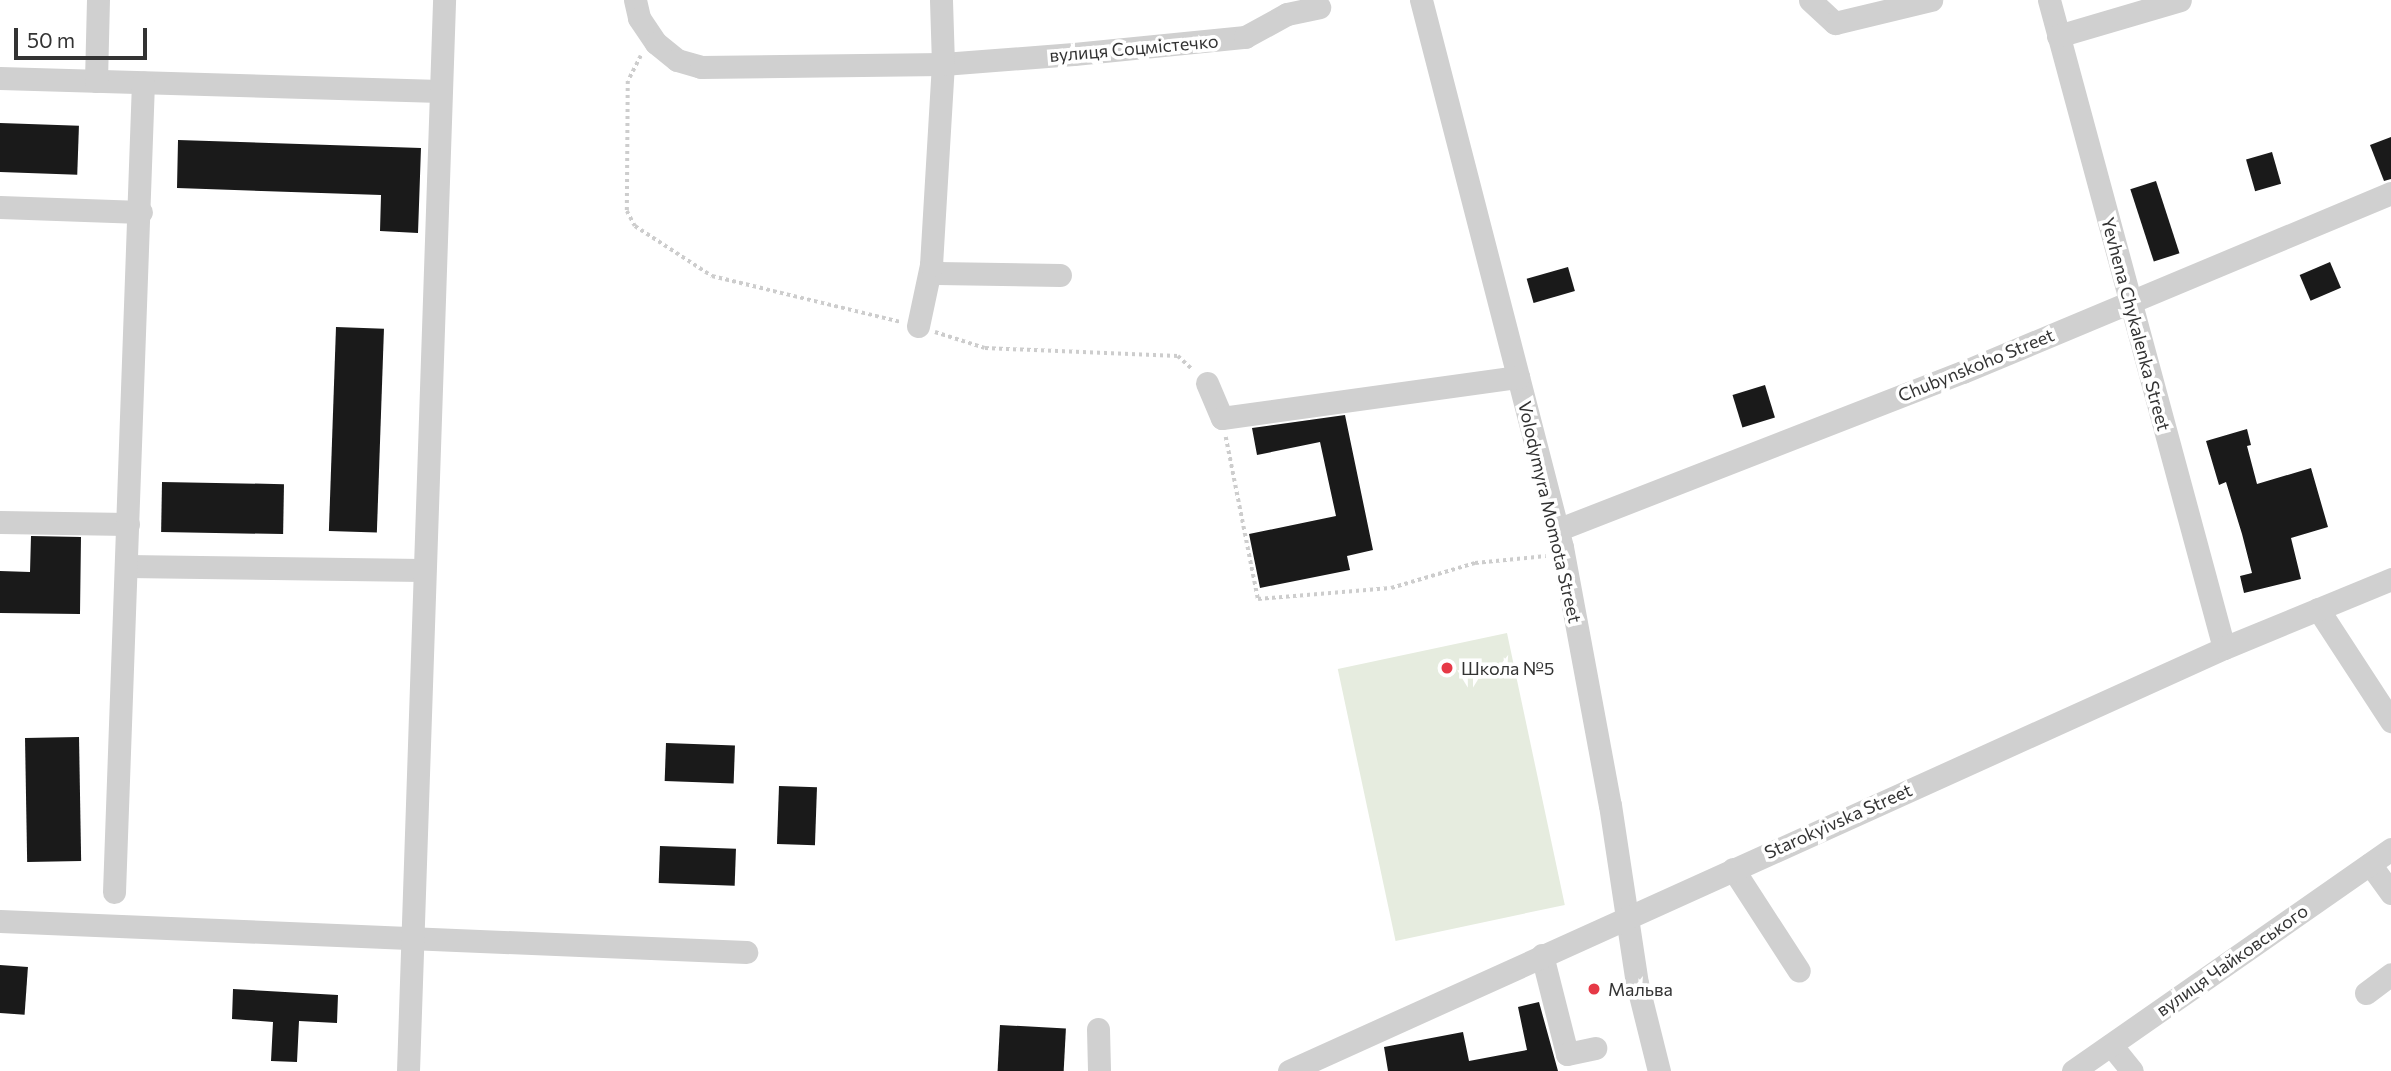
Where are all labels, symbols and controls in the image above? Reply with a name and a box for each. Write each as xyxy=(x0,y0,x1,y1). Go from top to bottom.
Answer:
scale bar xyxy=(18,14,150,58)
text: 50 m xyxy=(27,27,75,52)
street label: вулиця Соцмістечко xyxy=(1049,30,1219,66)
street label: Yevhena Chykalenka Street xyxy=(2097,215,2175,433)
street label: Chubynskoho Street xyxy=(1895,324,2057,406)
street label: Volodymyra Momota Street xyxy=(1514,399,1586,625)
place label: Школа №5 xyxy=(1461,657,1554,679)
marker: Школа №5 xyxy=(1439,660,1455,676)
street label: Starokyivska Street xyxy=(1761,779,1915,863)
street label: вулиця Чайковського xyxy=(2152,899,2312,1021)
place label: Мальва xyxy=(1608,978,1673,1000)
marker: Мальва xyxy=(1586,981,1602,997)

